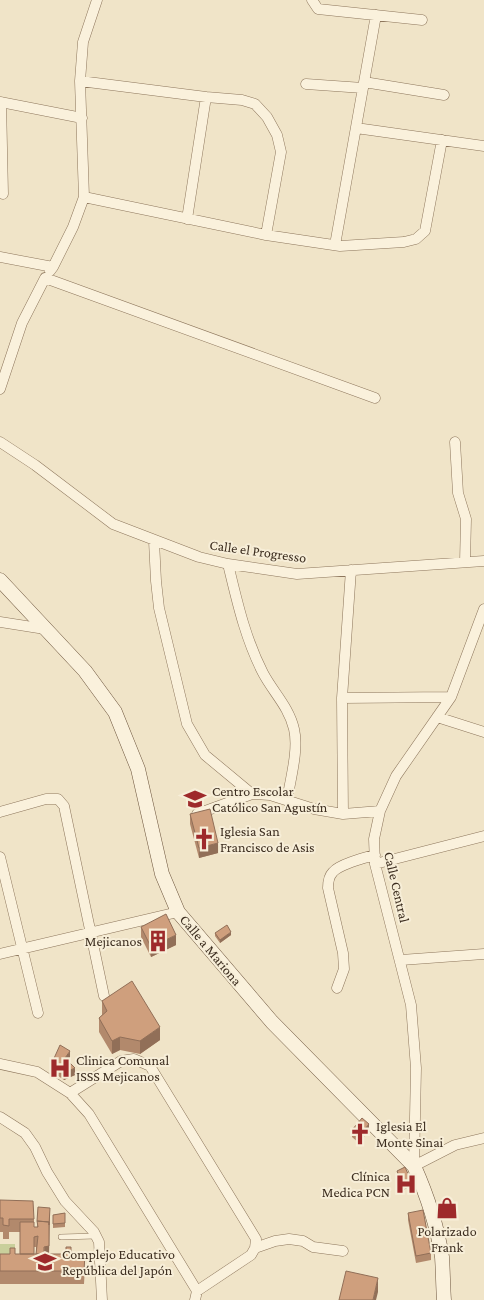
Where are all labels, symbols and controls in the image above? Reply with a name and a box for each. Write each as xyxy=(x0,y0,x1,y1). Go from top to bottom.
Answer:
street label: Calle el Progresso xyxy=(209,536,307,566)
place label: Centro Escolar Católico San Agustín xyxy=(212,783,328,815)
school or university icon: Centro Escolar Católico San Agustín xyxy=(182,786,208,812)
place label: Iglesia San Francisco de Asis xyxy=(220,823,315,855)
church icon: Iglesia San Francisco de Asis xyxy=(191,826,217,852)
street label: Calle Central xyxy=(381,850,413,924)
street label: Calle a Mariona xyxy=(177,911,246,989)
building icon: Mejicanos xyxy=(145,928,171,954)
place label: Mejicanos xyxy=(85,933,142,950)
place label: Clinica Comunal ISSS Mejicanos xyxy=(76,1052,170,1085)
hospital icon: Clinica Comunal ISSS Mejicanos xyxy=(47,1055,73,1081)
place label: Iglesia El Monte Sinai xyxy=(376,1118,444,1150)
church icon: Iglesia El Monte Sinai xyxy=(347,1121,373,1147)
place label: Clínica Medica PCN xyxy=(322,1168,391,1200)
hospital icon: Clínica Medica PCN xyxy=(393,1171,419,1197)
shop icon: Polarizado Frank xyxy=(434,1195,460,1221)
place label: Polarizado Frank xyxy=(417,1223,477,1255)
place label: Complejo Educativo República del Japón xyxy=(62,1246,175,1278)
school or university icon: Complejo Educativo República del Japón xyxy=(32,1249,58,1275)

